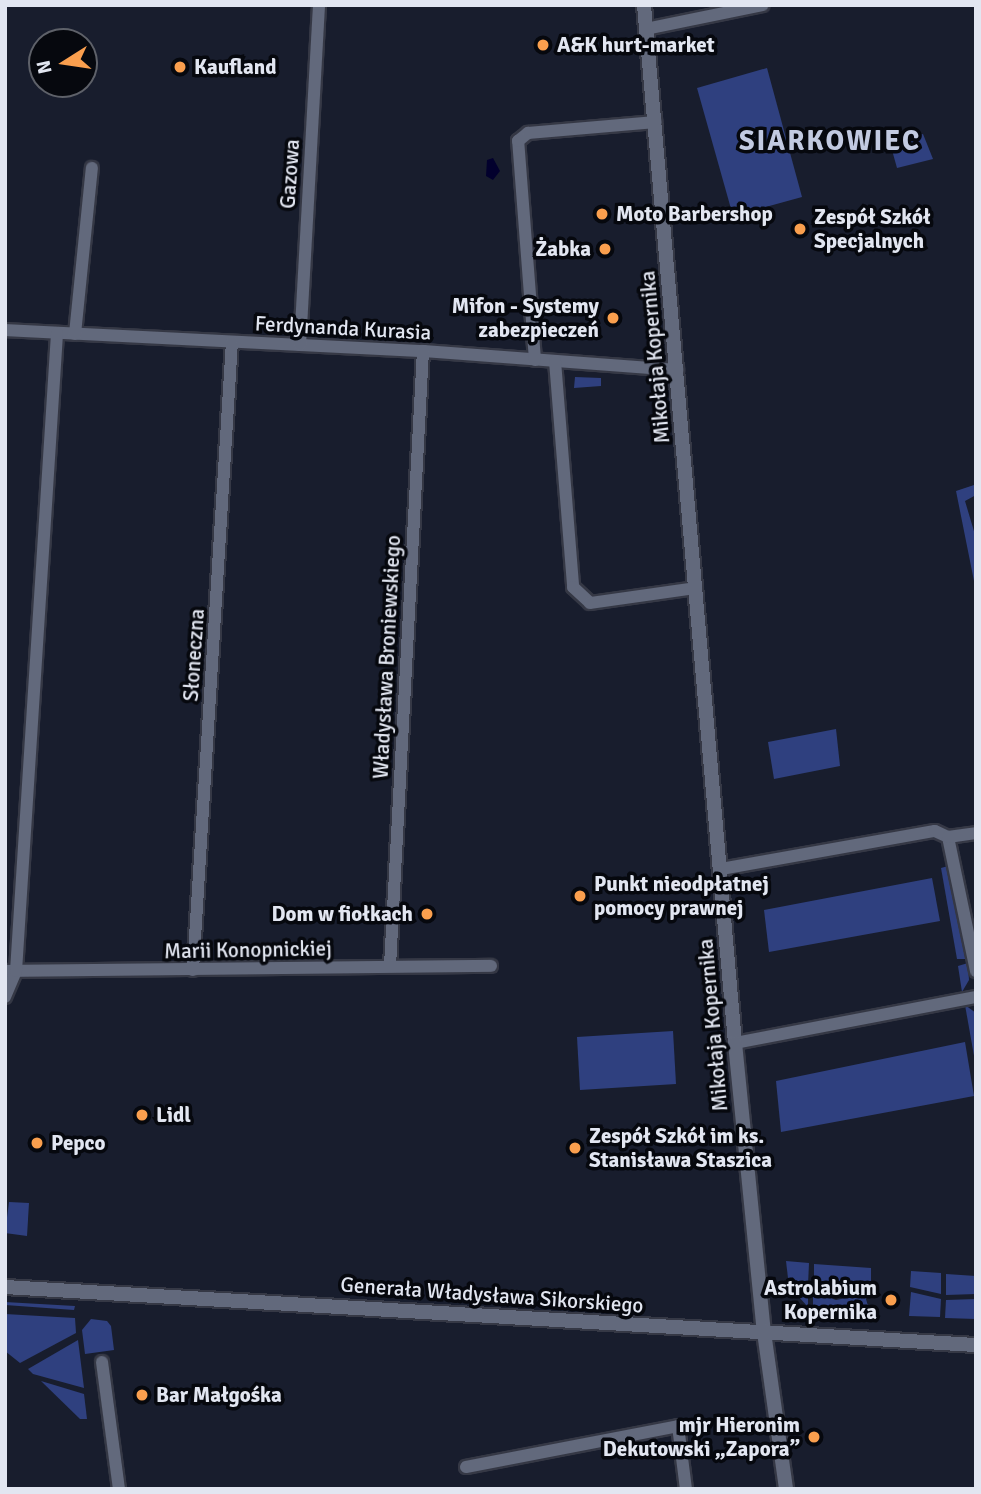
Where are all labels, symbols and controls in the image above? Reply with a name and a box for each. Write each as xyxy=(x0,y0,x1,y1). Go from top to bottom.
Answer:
north arrow xyxy=(28,28,98,98)
place label: A&K hurt-market xyxy=(557,32,715,58)
marker: A&K hurt-market xyxy=(535,37,551,53)
place label: Kaufland xyxy=(194,54,277,80)
text: N xyxy=(31,58,58,76)
marker: Kaufland xyxy=(172,59,188,75)
district label: SIARKOWIEC xyxy=(740,124,920,158)
street label: Gazowa xyxy=(275,138,305,210)
place label: Moto Barbershop xyxy=(616,201,773,227)
place label: Zespół Szkół Specjalnych xyxy=(814,204,931,254)
marker: Moto Barbershop xyxy=(594,206,610,222)
marker: Zespół Szkół Specjalnych xyxy=(792,221,808,237)
place label: Żabka xyxy=(535,236,591,262)
marker: Żabka xyxy=(597,241,613,257)
street label: Mikołaja Kopernika xyxy=(635,270,675,444)
place label: Mifon - Systemy zabezpieczeń xyxy=(452,293,599,343)
marker: Mifon - Systemy zabezpieczeń xyxy=(605,310,621,326)
street label: Ferdynanda Kurasia xyxy=(254,311,432,345)
street label: Władysława Broniewskiego xyxy=(368,534,406,780)
street label: Słoneczna xyxy=(178,608,210,702)
place label: Punkt nieodpłatnej pomocy prawnej xyxy=(594,871,769,921)
marker: Punkt nieodpłatnej pomocy prawnej xyxy=(572,888,588,904)
place label: Dom w fiołkach xyxy=(272,901,413,927)
marker: Dom w fiołkach xyxy=(419,906,435,922)
street label: Marii Konopnickiej xyxy=(164,936,332,964)
street label: Mikołaja Kopernika xyxy=(693,938,733,1112)
place label: Lidl xyxy=(156,1102,191,1128)
marker: Lidl xyxy=(134,1107,150,1123)
place label: Zespół Szkół im ks. Stanisława Staszica xyxy=(589,1123,772,1173)
place label: Pepco xyxy=(51,1130,105,1156)
marker: Pepco xyxy=(29,1135,45,1151)
marker: Zespół Szkół im ks. Stanisława Staszica xyxy=(567,1140,583,1156)
street label: Generała Władysława Sikorskiego xyxy=(340,1272,644,1318)
place label: Astrolabium Kopernika xyxy=(764,1275,877,1325)
marker: Astrolabium Kopernika xyxy=(883,1292,899,1308)
place label: Bar Małgośka xyxy=(156,1382,282,1408)
marker: Bar Małgośka xyxy=(134,1387,150,1403)
place label: mjr Hieronim Dekutowski „Zapora” xyxy=(603,1412,800,1462)
marker: mjr Hieronim Dekutowski „Zapora” xyxy=(806,1429,822,1445)

